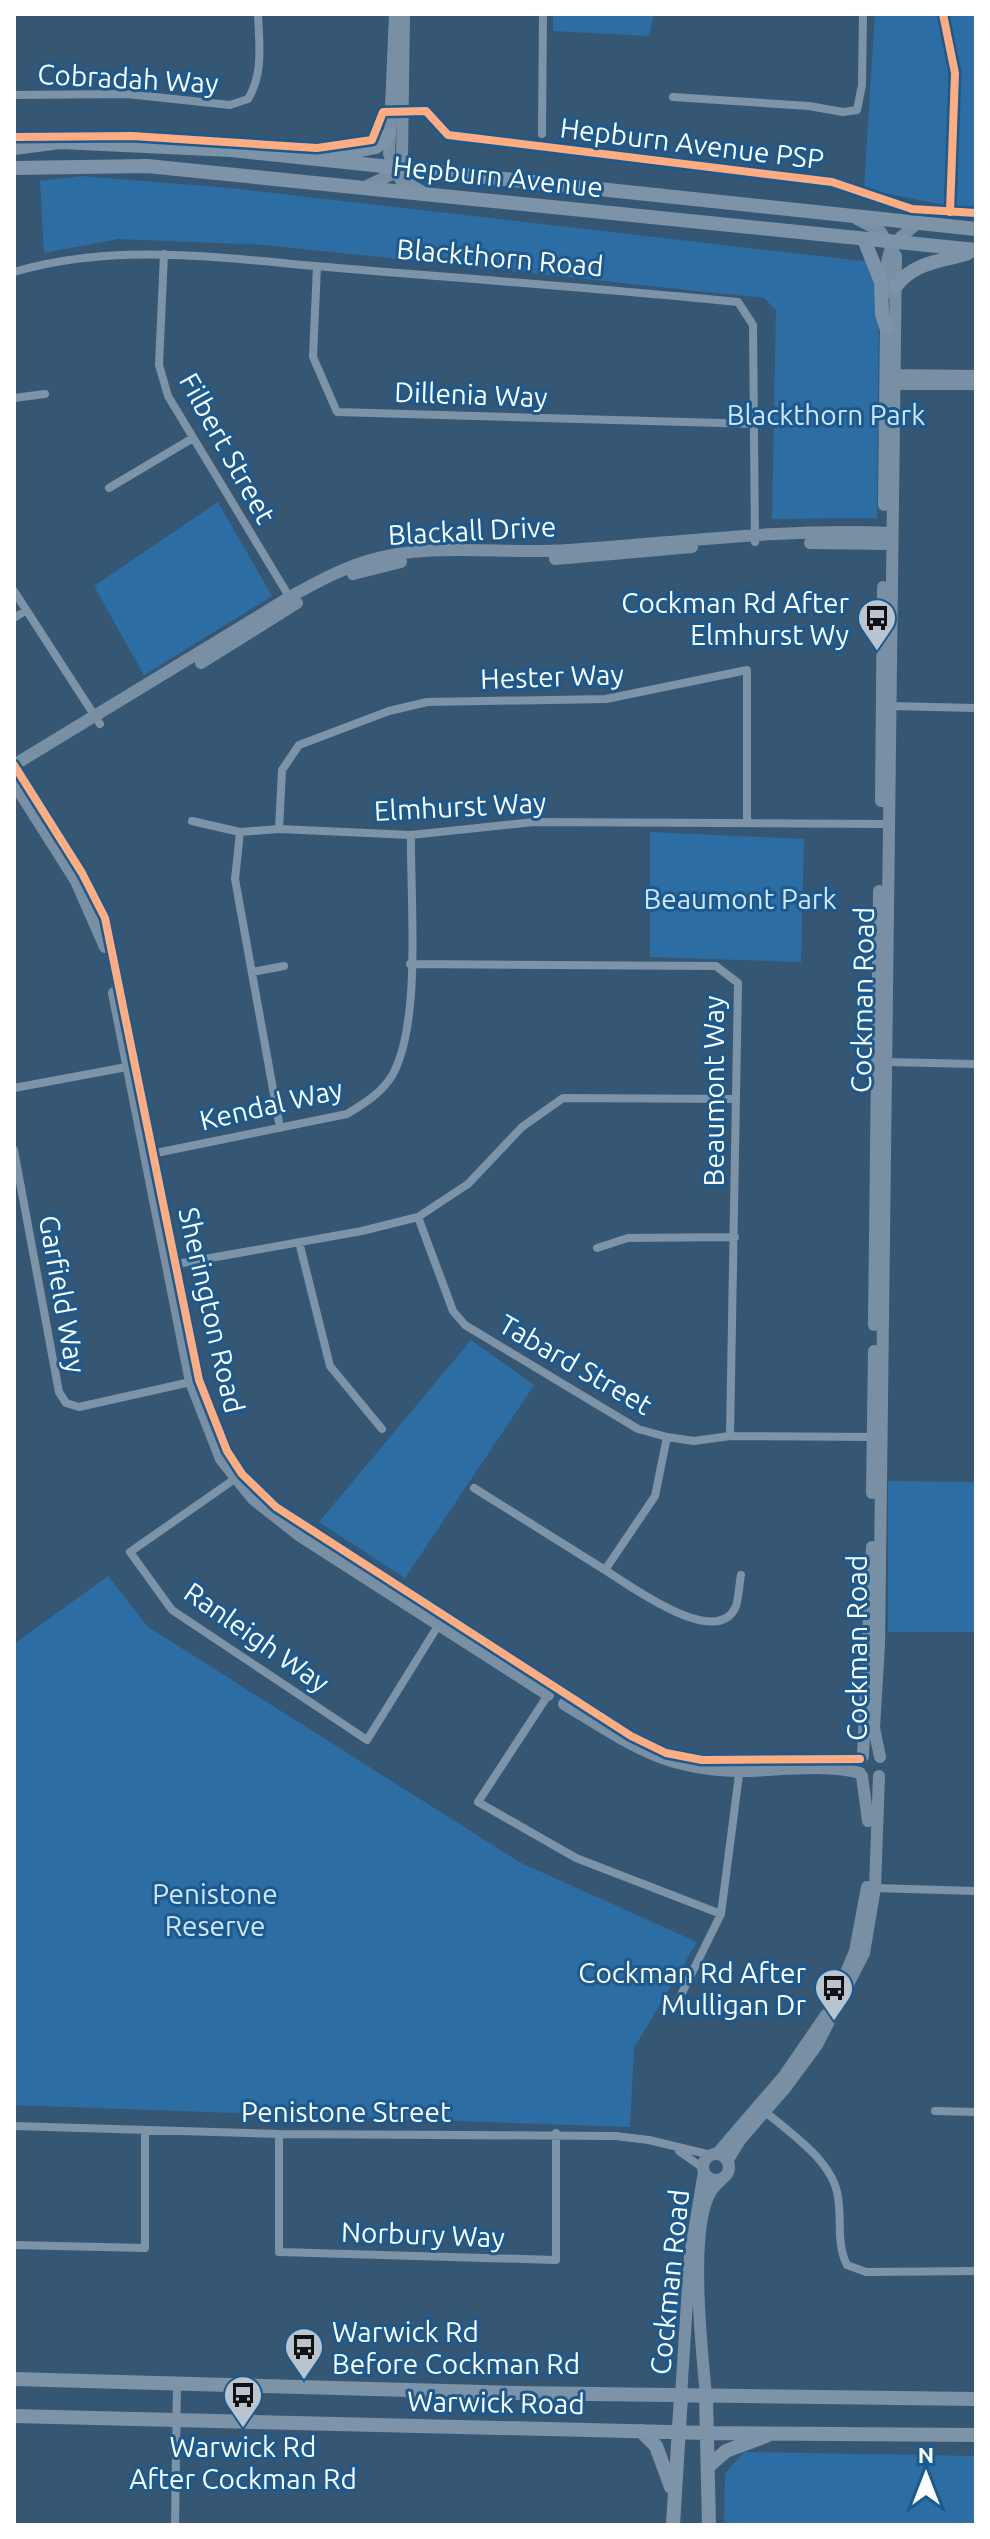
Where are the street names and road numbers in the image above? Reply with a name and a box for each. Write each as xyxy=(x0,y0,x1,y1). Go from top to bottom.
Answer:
street label: Cobradah Way xyxy=(37,58,219,98)
street label: Hepburn Avenue PSP xyxy=(558,111,826,175)
street label: Hepburn Avenue xyxy=(391,150,605,202)
street label: Blackthorn Road xyxy=(395,233,605,281)
street label: Filbert Street xyxy=(174,367,282,529)
street label: Dillenia Way xyxy=(394,376,548,412)
street label: Blackall Drive xyxy=(387,510,557,550)
street label: Hester Way xyxy=(480,658,624,694)
street label: Elmhurst Way xyxy=(373,786,547,826)
street label: Cockman Road xyxy=(845,907,879,1093)
street label: Beaumont Way xyxy=(698,996,729,1186)
street label: Kendal Way xyxy=(196,1072,346,1136)
street label: Sherington Road xyxy=(173,1204,251,1416)
street label: Garfield Way xyxy=(34,1213,92,1375)
street label: Tabard Street xyxy=(494,1308,658,1420)
street label: Cockman Road xyxy=(841,1555,872,1741)
street label: Ranleigh Way xyxy=(179,1576,335,1698)
street label: Penistone Street xyxy=(241,2096,451,2127)
street label: Cockman Road xyxy=(644,2188,694,2376)
street label: Norbury Way xyxy=(341,2216,505,2252)
street label: Warwick Road xyxy=(407,2385,585,2419)

